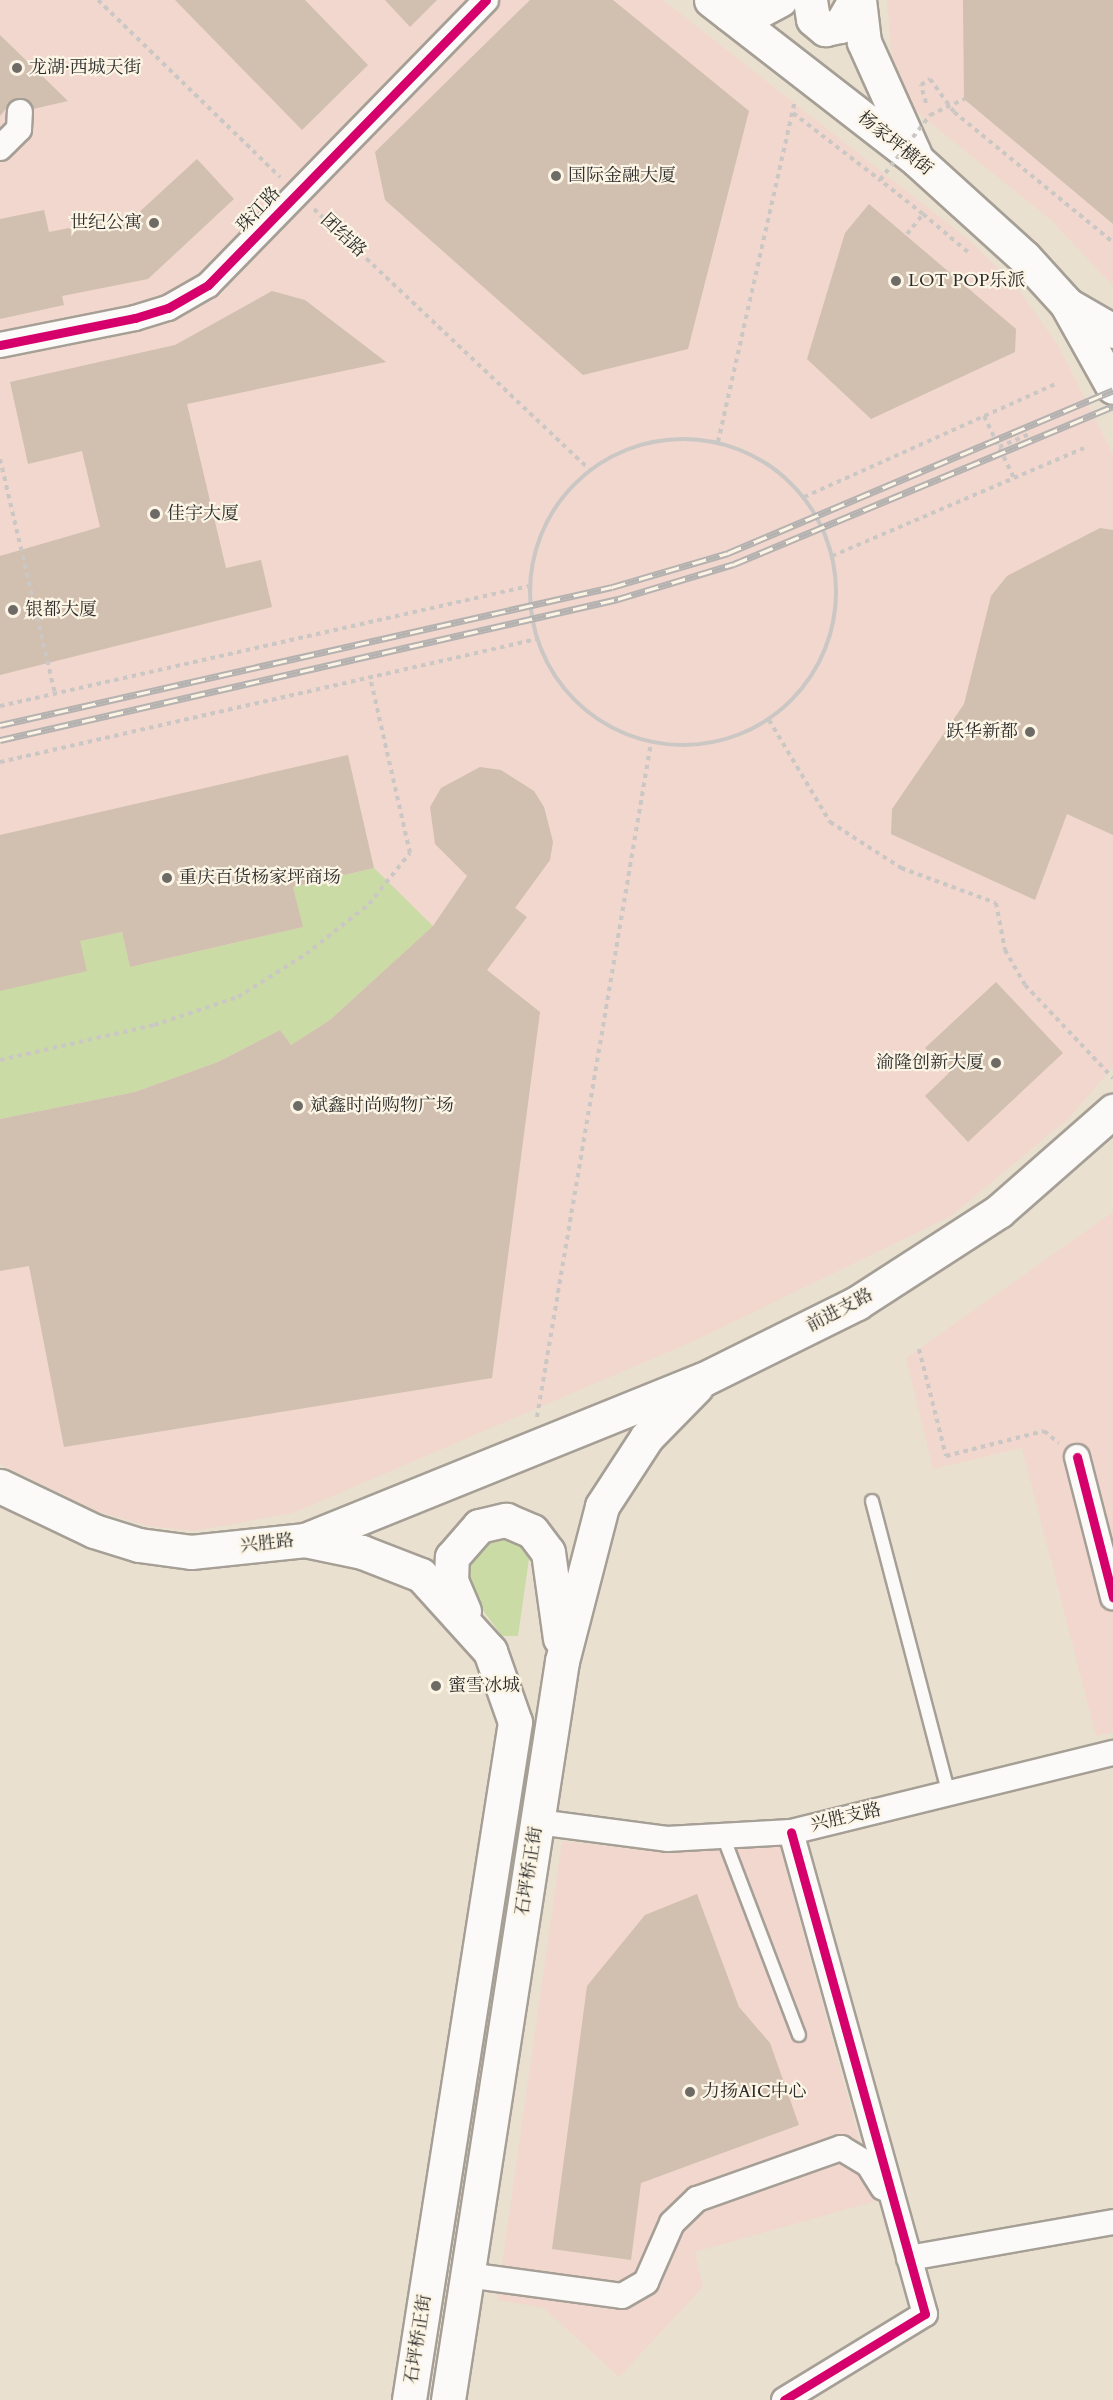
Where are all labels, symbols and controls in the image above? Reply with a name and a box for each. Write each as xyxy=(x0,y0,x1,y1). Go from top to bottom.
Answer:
place label: 龙湖·西城天街 xyxy=(29,57,142,79)
marker: 龙湖·西城天街 xyxy=(10,61,24,75)
street label: 杨家坪横街 xyxy=(853,107,937,181)
place label: 国际金融大厦 xyxy=(568,165,676,187)
marker: 国际金融大厦 xyxy=(549,169,563,183)
street label: 珠江路 xyxy=(233,183,285,237)
street label: 团结路 xyxy=(316,210,370,262)
place label: 世纪公寓 xyxy=(70,212,142,234)
marker: 世纪公寓 xyxy=(147,216,161,230)
place label: LOT POP乐派 xyxy=(908,270,1025,292)
marker: LOT POP乐派 xyxy=(889,274,903,288)
place label: 佳宇大厦 xyxy=(167,503,239,525)
marker: 佳宇大厦 xyxy=(148,507,162,521)
place label: 银都大厦 xyxy=(25,599,97,621)
marker: 银都大厦 xyxy=(6,603,20,617)
place label: 跃华新都 xyxy=(946,721,1018,743)
marker: 跃华新都 xyxy=(1023,725,1037,739)
place label: 重庆百货杨家坪商场 xyxy=(179,867,341,889)
marker: 重庆百货杨家坪商场 xyxy=(160,871,174,885)
place label: 渝隆创新大厦 xyxy=(876,1052,984,1074)
marker: 渝隆创新大厦 xyxy=(989,1056,1003,1070)
place label: 斌鑫时尚购物广场 xyxy=(310,1095,454,1117)
marker: 斌鑫时尚购物广场 xyxy=(291,1099,305,1113)
street label: 前进支路 xyxy=(803,1285,877,1337)
street label: 兴胜路 xyxy=(239,1530,295,1558)
place label: 蜜雪冰城 xyxy=(448,1675,520,1697)
marker: 蜜雪冰城 xyxy=(429,1679,443,1693)
street label: 兴胜支路 xyxy=(808,1799,884,1837)
street label: 石坪桥正街 xyxy=(512,1825,548,1917)
place label: 力扬AIC中心 xyxy=(702,2081,807,2103)
marker: 力扬AIC中心 xyxy=(683,2085,697,2099)
street label: 石坪桥正街 xyxy=(401,2293,437,2385)

